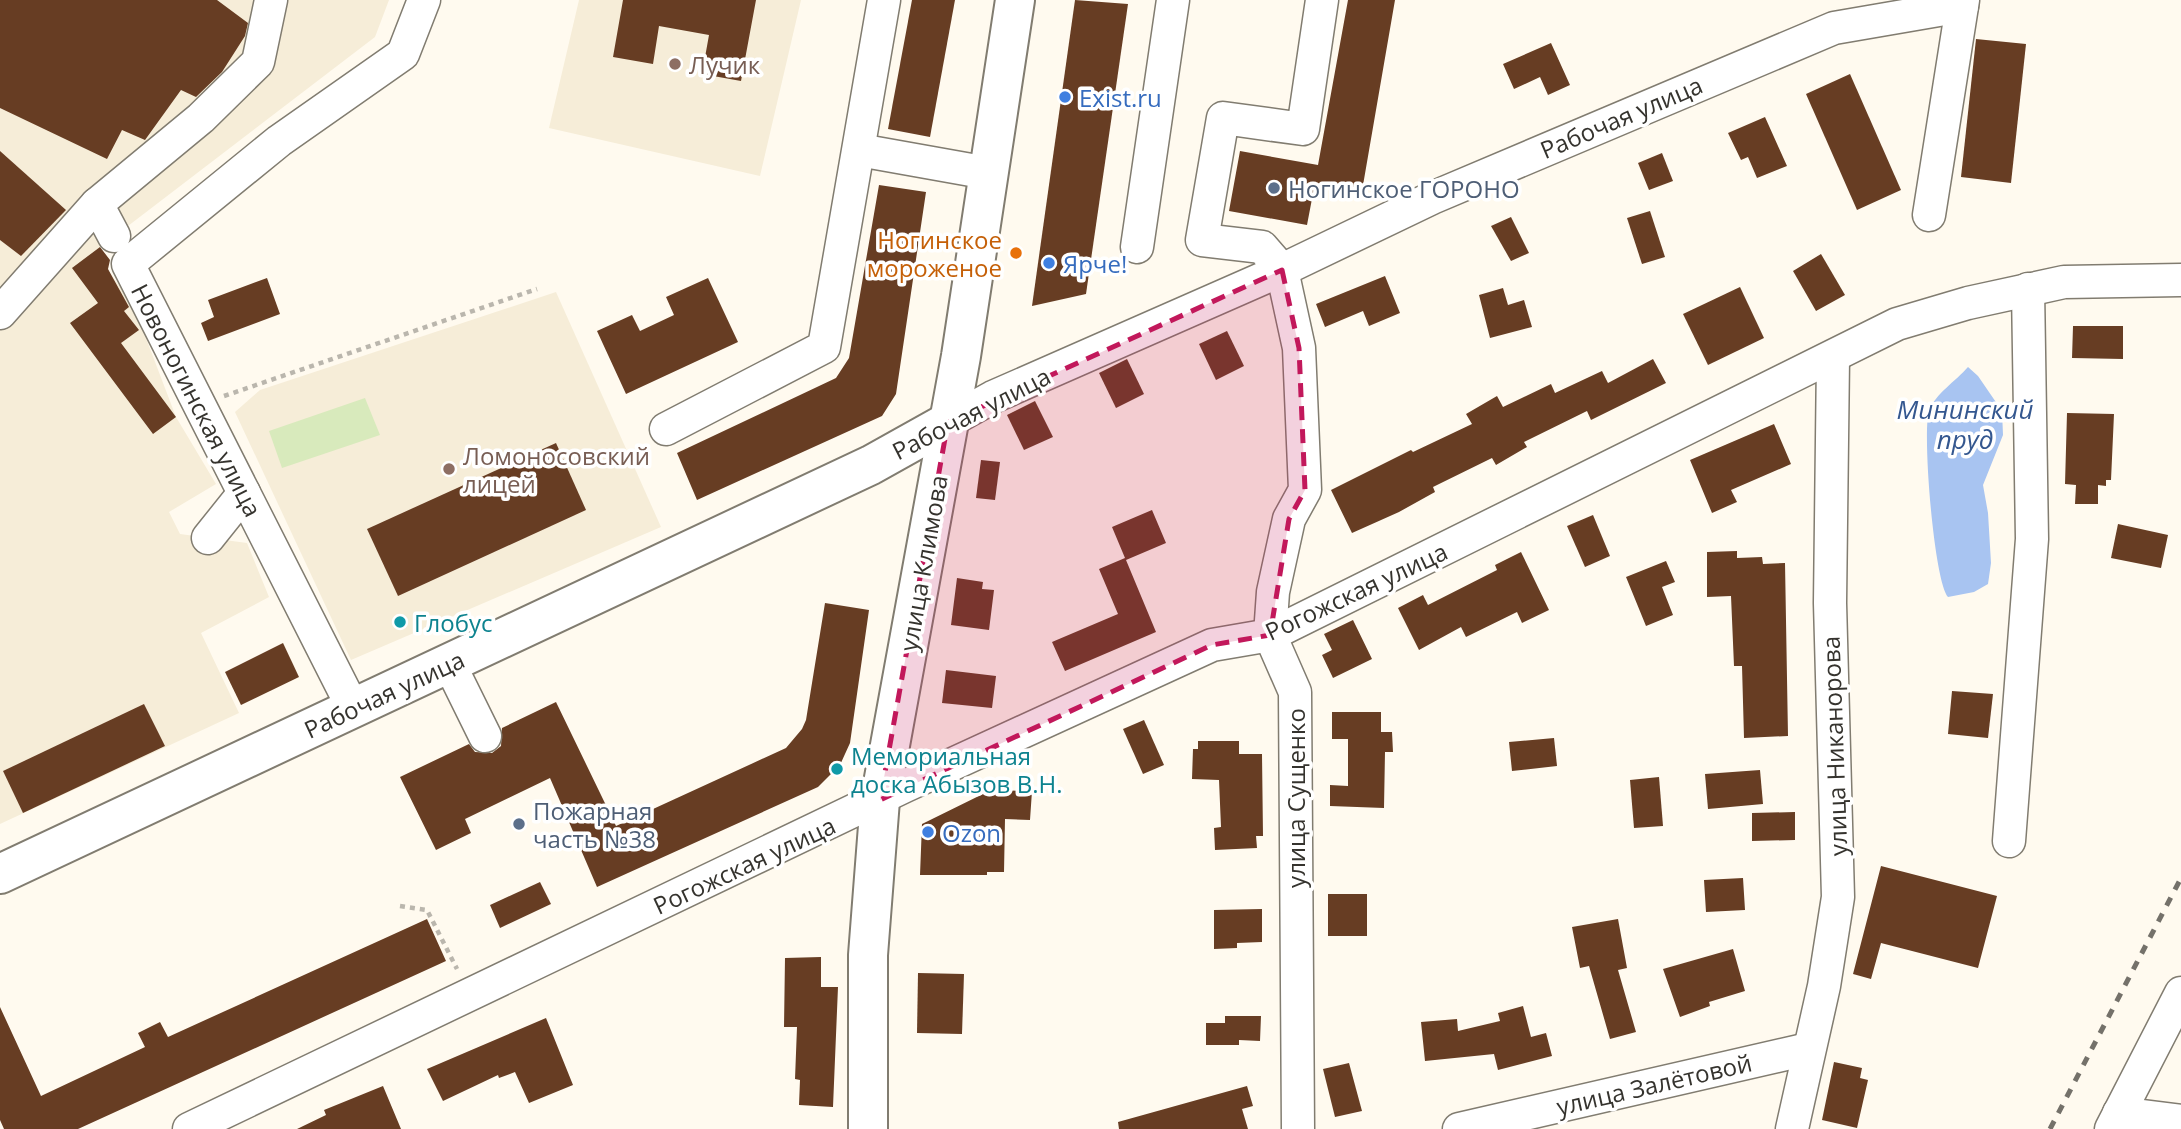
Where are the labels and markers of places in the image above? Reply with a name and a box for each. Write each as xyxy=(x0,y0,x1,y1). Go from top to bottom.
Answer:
place label: Лучик xyxy=(689,48,761,81)
marker: Лучик xyxy=(667,56,683,72)
place label: Exist.ru xyxy=(1079,81,1162,114)
marker: Exist.ru xyxy=(1057,89,1073,105)
place label: Ногинское ГОРОНО xyxy=(1288,172,1520,205)
marker: Ногинское ГОРОНО xyxy=(1266,180,1282,196)
place label: Ногинское мороженое xyxy=(867,223,1002,284)
marker: Ногинское мороженое xyxy=(1008,245,1024,261)
place label: Ярче! xyxy=(1063,247,1127,280)
marker: Ярче! xyxy=(1041,255,1057,271)
place label: Ломоносовский лицей xyxy=(463,439,650,500)
marker: Ломоносовский лицей xyxy=(441,461,457,477)
place label: Глобус xyxy=(414,606,492,639)
marker: Глобус xyxy=(392,614,408,630)
place label: Мемориальная доска Абызов В.Н. xyxy=(851,739,1062,800)
marker: Мемориальная доска Абызов В.Н. xyxy=(829,761,845,777)
place label: Пожарная часть №38 xyxy=(533,794,656,855)
marker: Пожарная часть №38 xyxy=(511,816,527,832)
place label: Ozon xyxy=(942,816,1001,849)
marker: Ozon xyxy=(920,824,936,840)

